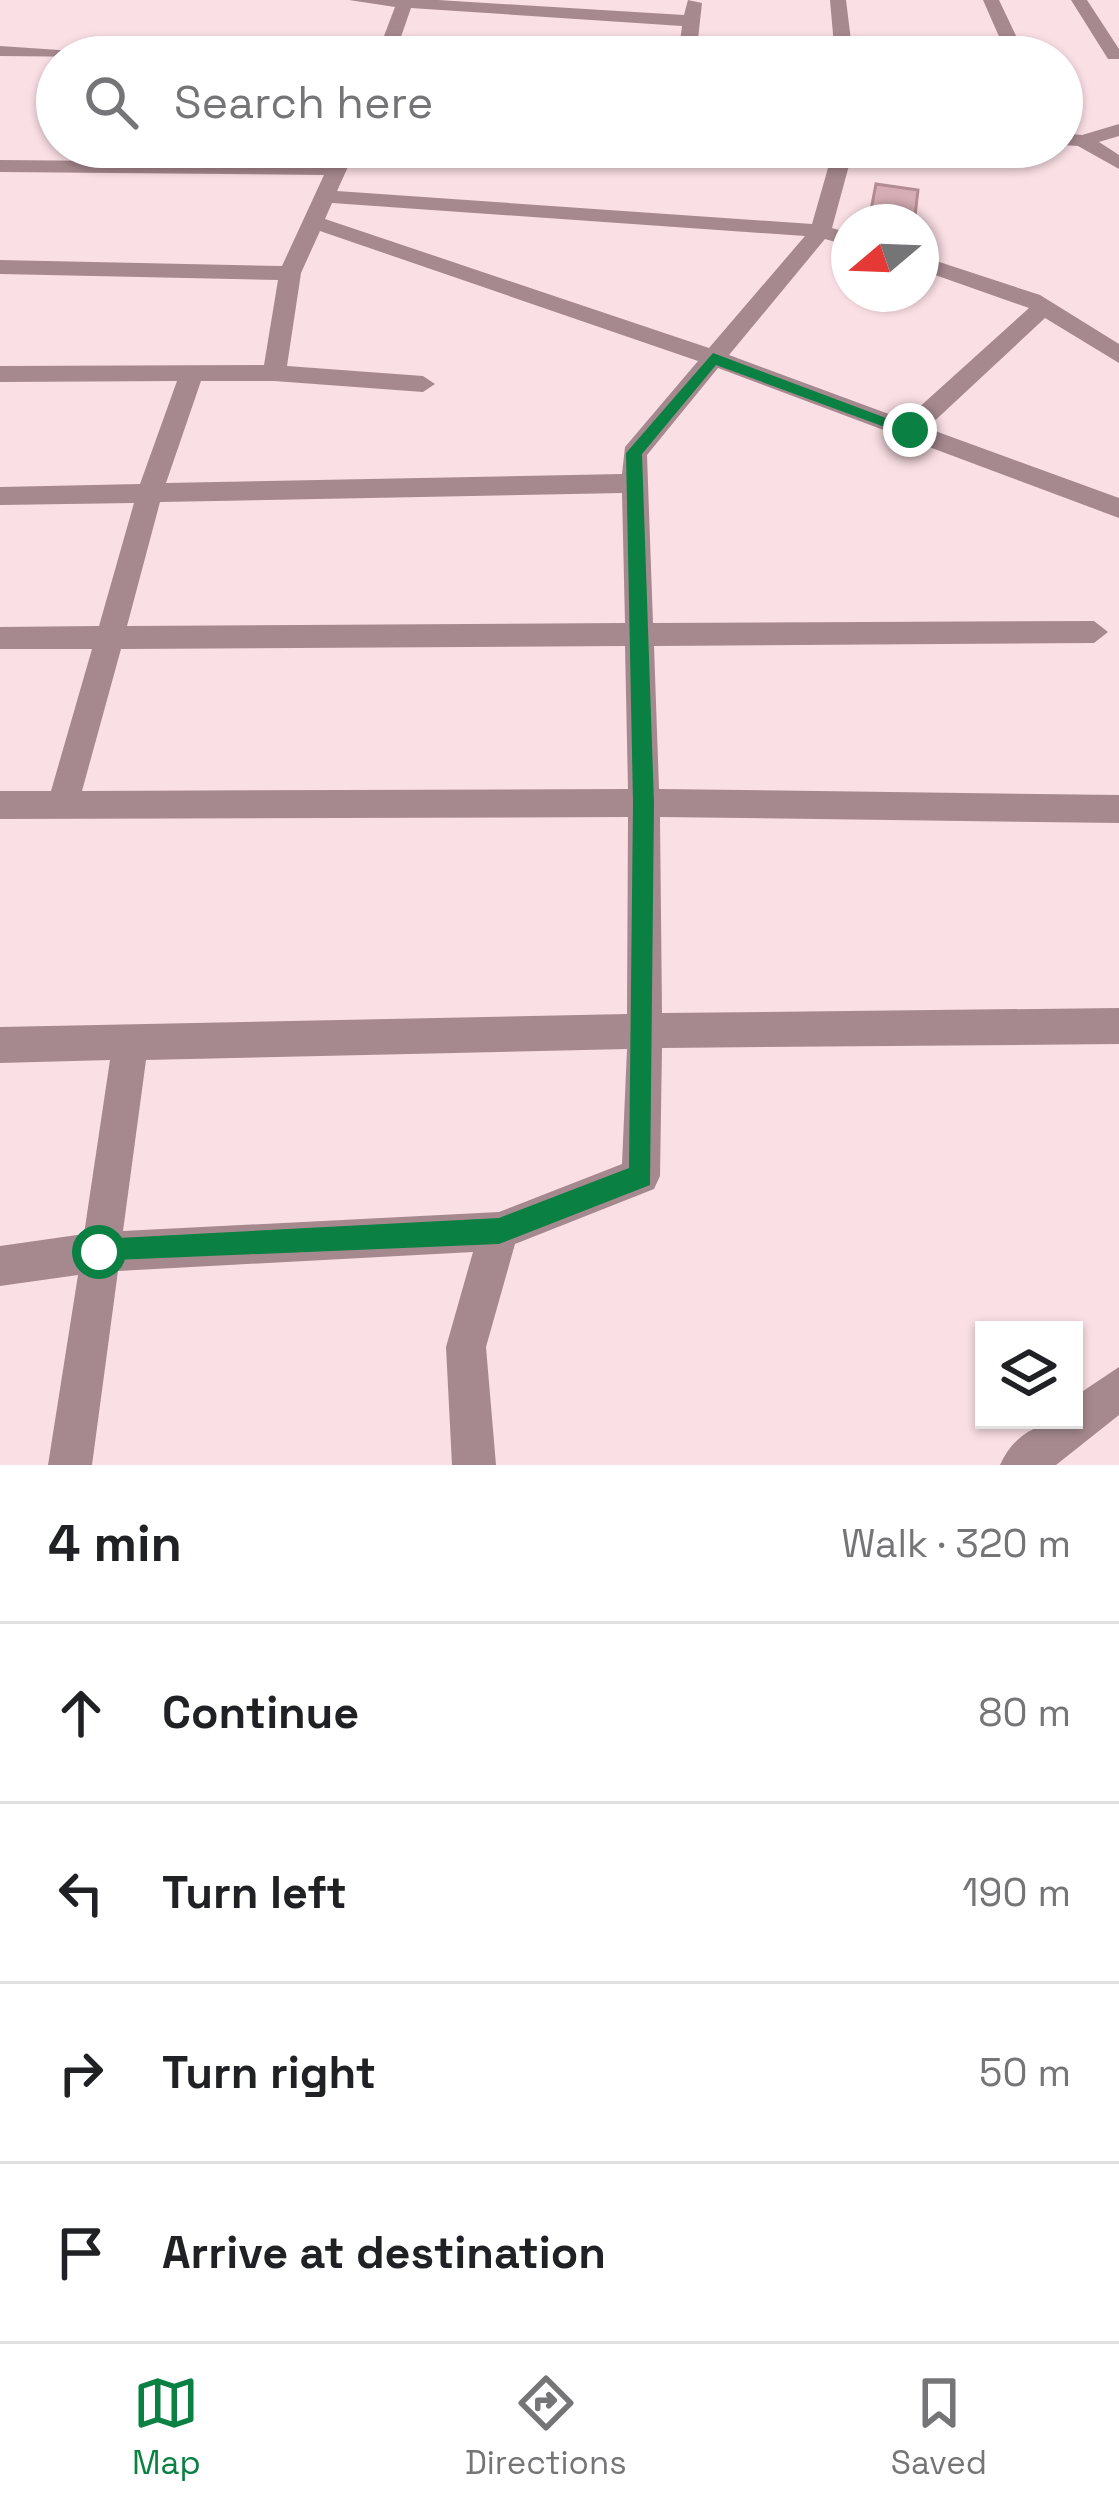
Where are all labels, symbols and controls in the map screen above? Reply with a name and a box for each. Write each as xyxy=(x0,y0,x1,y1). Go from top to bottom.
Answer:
search box xyxy=(36,36,1083,168)
icon: search xyxy=(78,69,144,135)
text: Search here xyxy=(174,74,433,131)
north arrow xyxy=(831,204,939,312)
route end xyxy=(883,403,937,457)
route start xyxy=(72,1225,126,1279)
map controls xyxy=(975,1321,1083,1429)
button: layers xyxy=(975,1321,1083,1429)
text: 4 min xyxy=(48,1511,182,1576)
text: Walk · 320 m xyxy=(841,1519,1071,1568)
icon: ahead xyxy=(48,1680,114,1746)
text: Continue xyxy=(162,1684,359,1741)
text: 80 m xyxy=(978,1688,1071,1737)
icon: left xyxy=(48,1860,114,1926)
text: Turn left xyxy=(162,1864,347,1921)
text: 190 m xyxy=(962,1868,1071,1917)
icon: right xyxy=(48,2040,114,2106)
text: Turn right xyxy=(162,2044,376,2101)
text: 50 m xyxy=(979,2048,1071,2097)
icon: arrive xyxy=(48,2220,114,2286)
text: Arrive at destination xyxy=(162,2224,606,2281)
tab: Map xyxy=(132,2370,201,2484)
tab: Directions xyxy=(465,2370,627,2484)
tab: Saved xyxy=(891,2370,987,2484)

